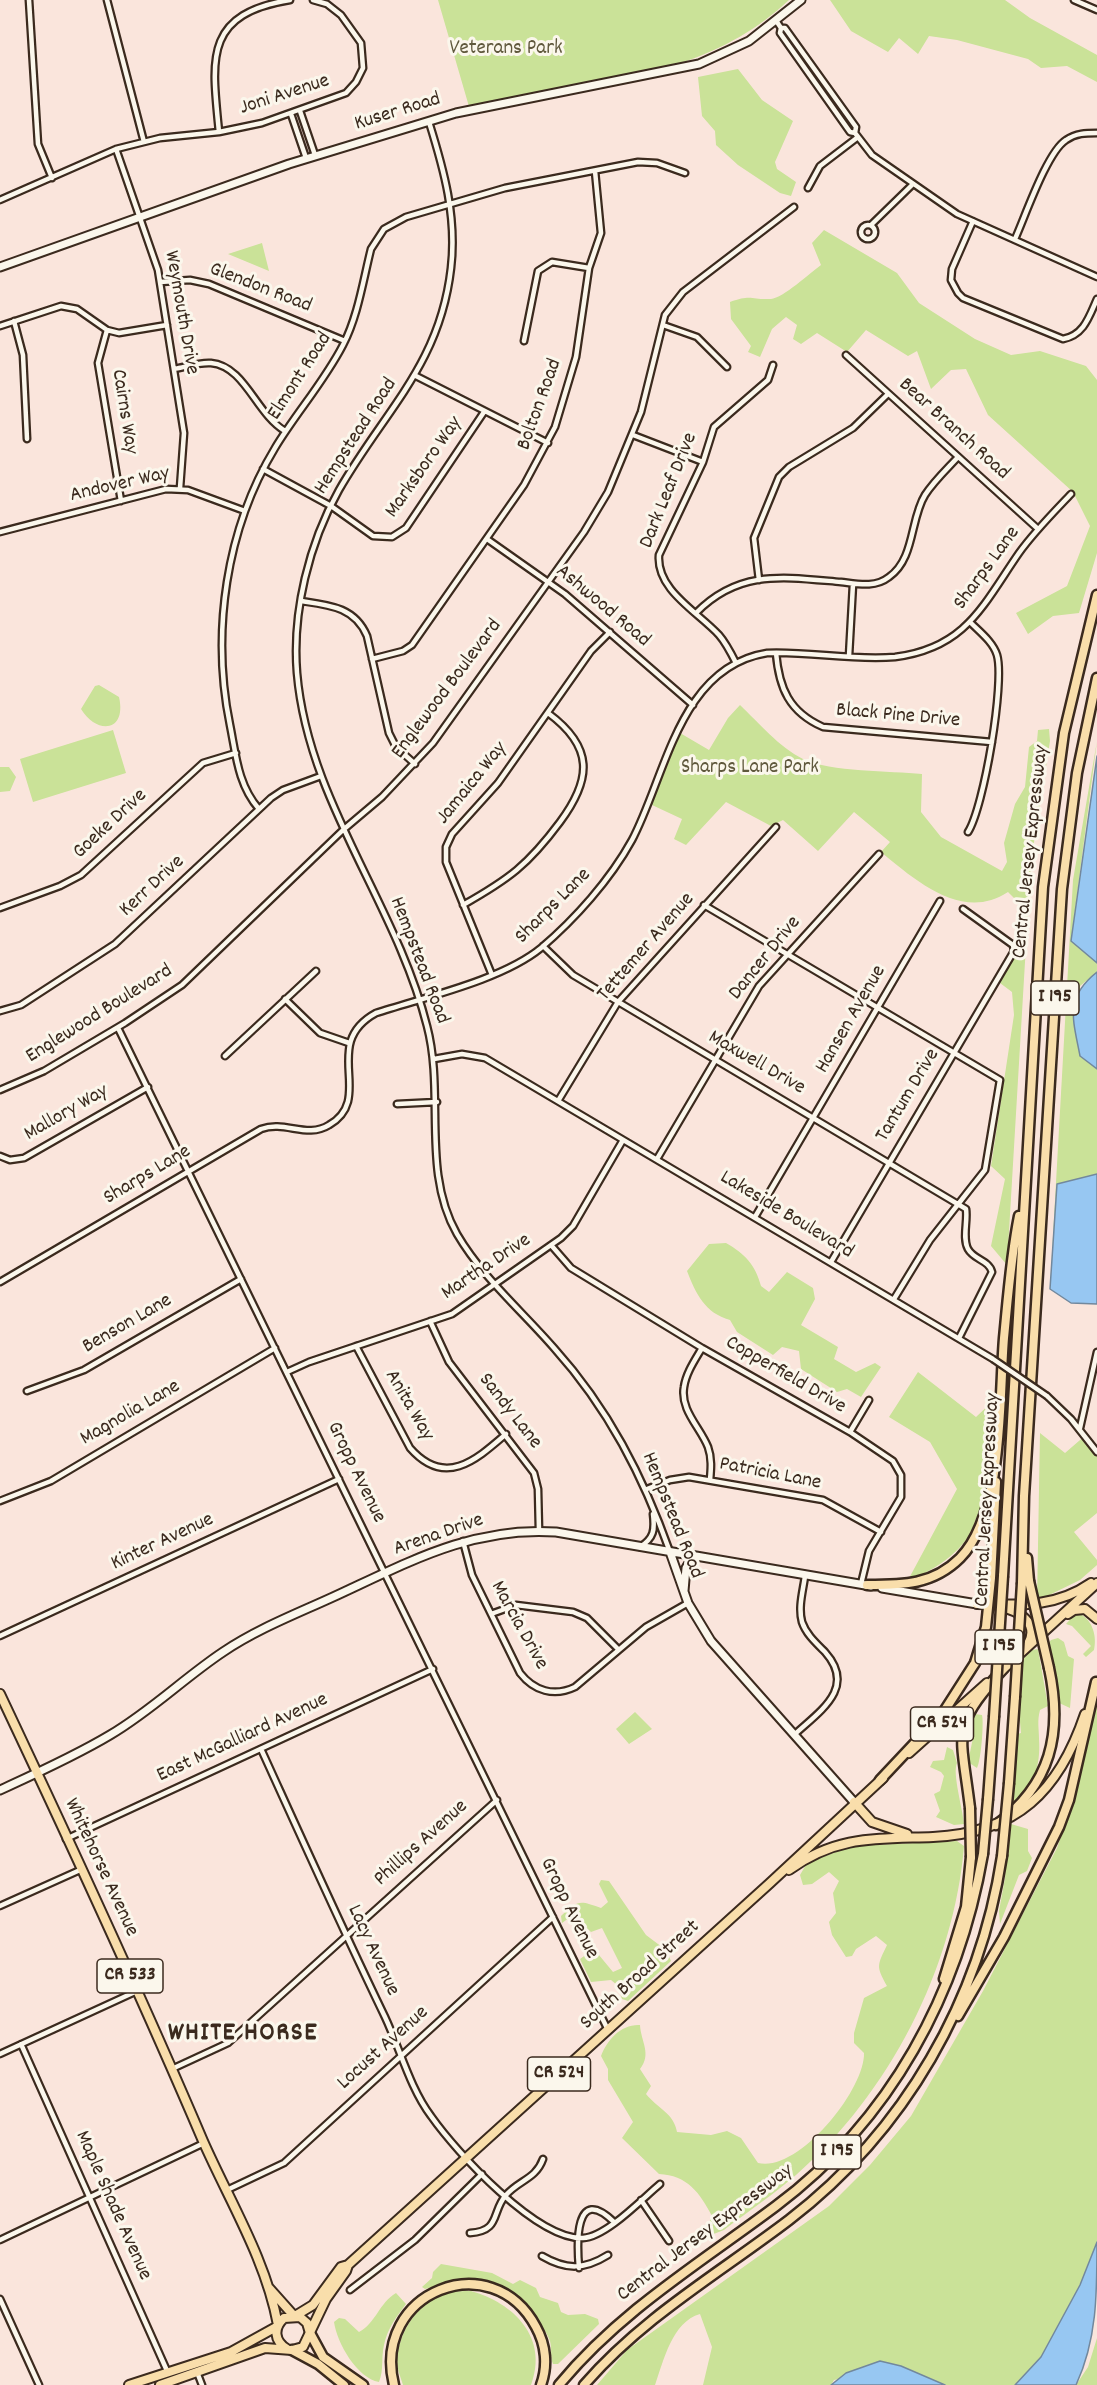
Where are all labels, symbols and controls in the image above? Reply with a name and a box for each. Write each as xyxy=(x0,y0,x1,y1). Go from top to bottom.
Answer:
park label: Veterans Park xyxy=(449,37,563,63)
street label: Joni Avenue xyxy=(237,70,333,122)
street label: Kuser Road xyxy=(352,88,444,138)
street label: Weymouth Drive xyxy=(157,249,203,377)
street label: Glendon Road xyxy=(205,258,315,320)
street label: Elmont Road xyxy=(263,328,339,426)
street label: Bolton Road xyxy=(513,356,569,454)
street label: Cairns Way xyxy=(104,368,142,456)
street label: Bear Branch Road xyxy=(892,373,1014,487)
street label: Hempstead Road xyxy=(310,374,404,500)
street label: Marksboro Way xyxy=(381,412,469,524)
street label: Dark Leaf Drive xyxy=(635,430,705,552)
street label: Andover Way xyxy=(68,462,172,510)
street label: Sharps Lane xyxy=(949,522,1027,616)
street label: Ashwood Road xyxy=(549,560,655,654)
street label: Englewood Boulevard xyxy=(387,615,509,765)
street label: Black Pine Drive xyxy=(835,699,961,735)
street label: Jamaica Way xyxy=(432,738,514,830)
street label: Central Jersey Expressway xyxy=(1008,744,1056,960)
park label: Sharps Lane Park xyxy=(681,756,819,782)
street label: Goeke Drive xyxy=(69,784,153,866)
street label: Kerr Drive xyxy=(115,851,191,923)
street label: Sharps Lane xyxy=(511,864,597,950)
street label: Tettemer Avenue xyxy=(593,888,701,1008)
street label: Hempstead Road xyxy=(382,894,454,1028)
street label: Dancer Drive xyxy=(724,912,808,1006)
street label: Englewood Boulevard xyxy=(22,960,178,1070)
street label: Hansen Avenue xyxy=(811,962,893,1078)
road number: I 195 xyxy=(1031,981,1079,1015)
street label: Maxwell Drive xyxy=(703,1026,809,1102)
street label: Tantum Drive xyxy=(871,1045,947,1147)
street label: Mallory Way xyxy=(20,1080,114,1148)
street label: Sharps Lane xyxy=(100,1140,196,1212)
street label: Lakeside Boulevard xyxy=(714,1166,858,1266)
street label: Martha Drive xyxy=(437,1229,537,1307)
street label: Benson Lane xyxy=(79,1289,177,1361)
street label: Copperfield Drive xyxy=(720,1331,850,1421)
street label: Anita Way xyxy=(378,1366,438,1446)
street label: Sandy Lane xyxy=(472,1369,546,1455)
street label: Magnolia Lane xyxy=(77,1375,185,1453)
street label: Central Jersey Expressway xyxy=(971,1392,1007,1608)
street label: Gropp Avenue xyxy=(320,1418,390,1528)
street label: Hempstead Road xyxy=(634,1449,708,1583)
street label: Patricia Lane xyxy=(717,1453,823,1497)
street label: Kinter Avenue xyxy=(108,1508,218,1578)
street label: Arena Drive xyxy=(391,1509,487,1563)
street label: Marcia Drive xyxy=(483,1577,553,1675)
road number: I 195 xyxy=(975,1630,1023,1664)
street label: East McGalliard Avenue xyxy=(154,1688,332,1790)
road number: CR 524 xyxy=(910,1707,974,1741)
street label: Whitehorse Avenue xyxy=(57,1795,143,1941)
street label: Phillips Avenue xyxy=(370,1795,474,1893)
street label: Gropp Avenue xyxy=(533,1854,603,1964)
street label: Lacy Avenue xyxy=(340,1901,404,2001)
street label: South Broad Street xyxy=(576,1916,706,2036)
road number: CR 533 xyxy=(97,1959,163,1993)
street label: Locust Avenue xyxy=(333,2001,435,2097)
district label: WHITE HORSE xyxy=(168,2019,318,2051)
road number: CR 524 xyxy=(528,2057,590,2091)
street label: Maple Shade Avenue xyxy=(68,2127,156,2285)
road number: I 195 xyxy=(813,2135,861,2169)
street label: Central Jersey Expressway xyxy=(613,2159,799,2309)

